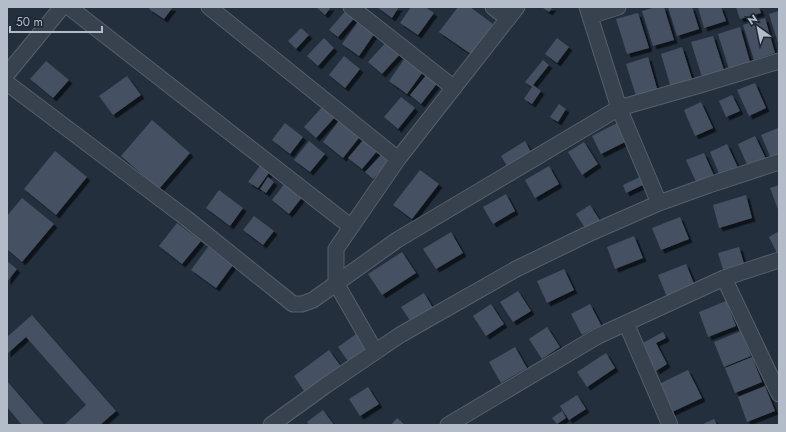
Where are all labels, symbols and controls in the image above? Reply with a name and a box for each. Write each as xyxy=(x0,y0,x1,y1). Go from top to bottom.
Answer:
scale bar xyxy=(10,8,102,34)
north arrow xyxy=(738,8,778,48)
text: N xyxy=(745,11,761,29)
text: 50 m xyxy=(16,13,43,31)

